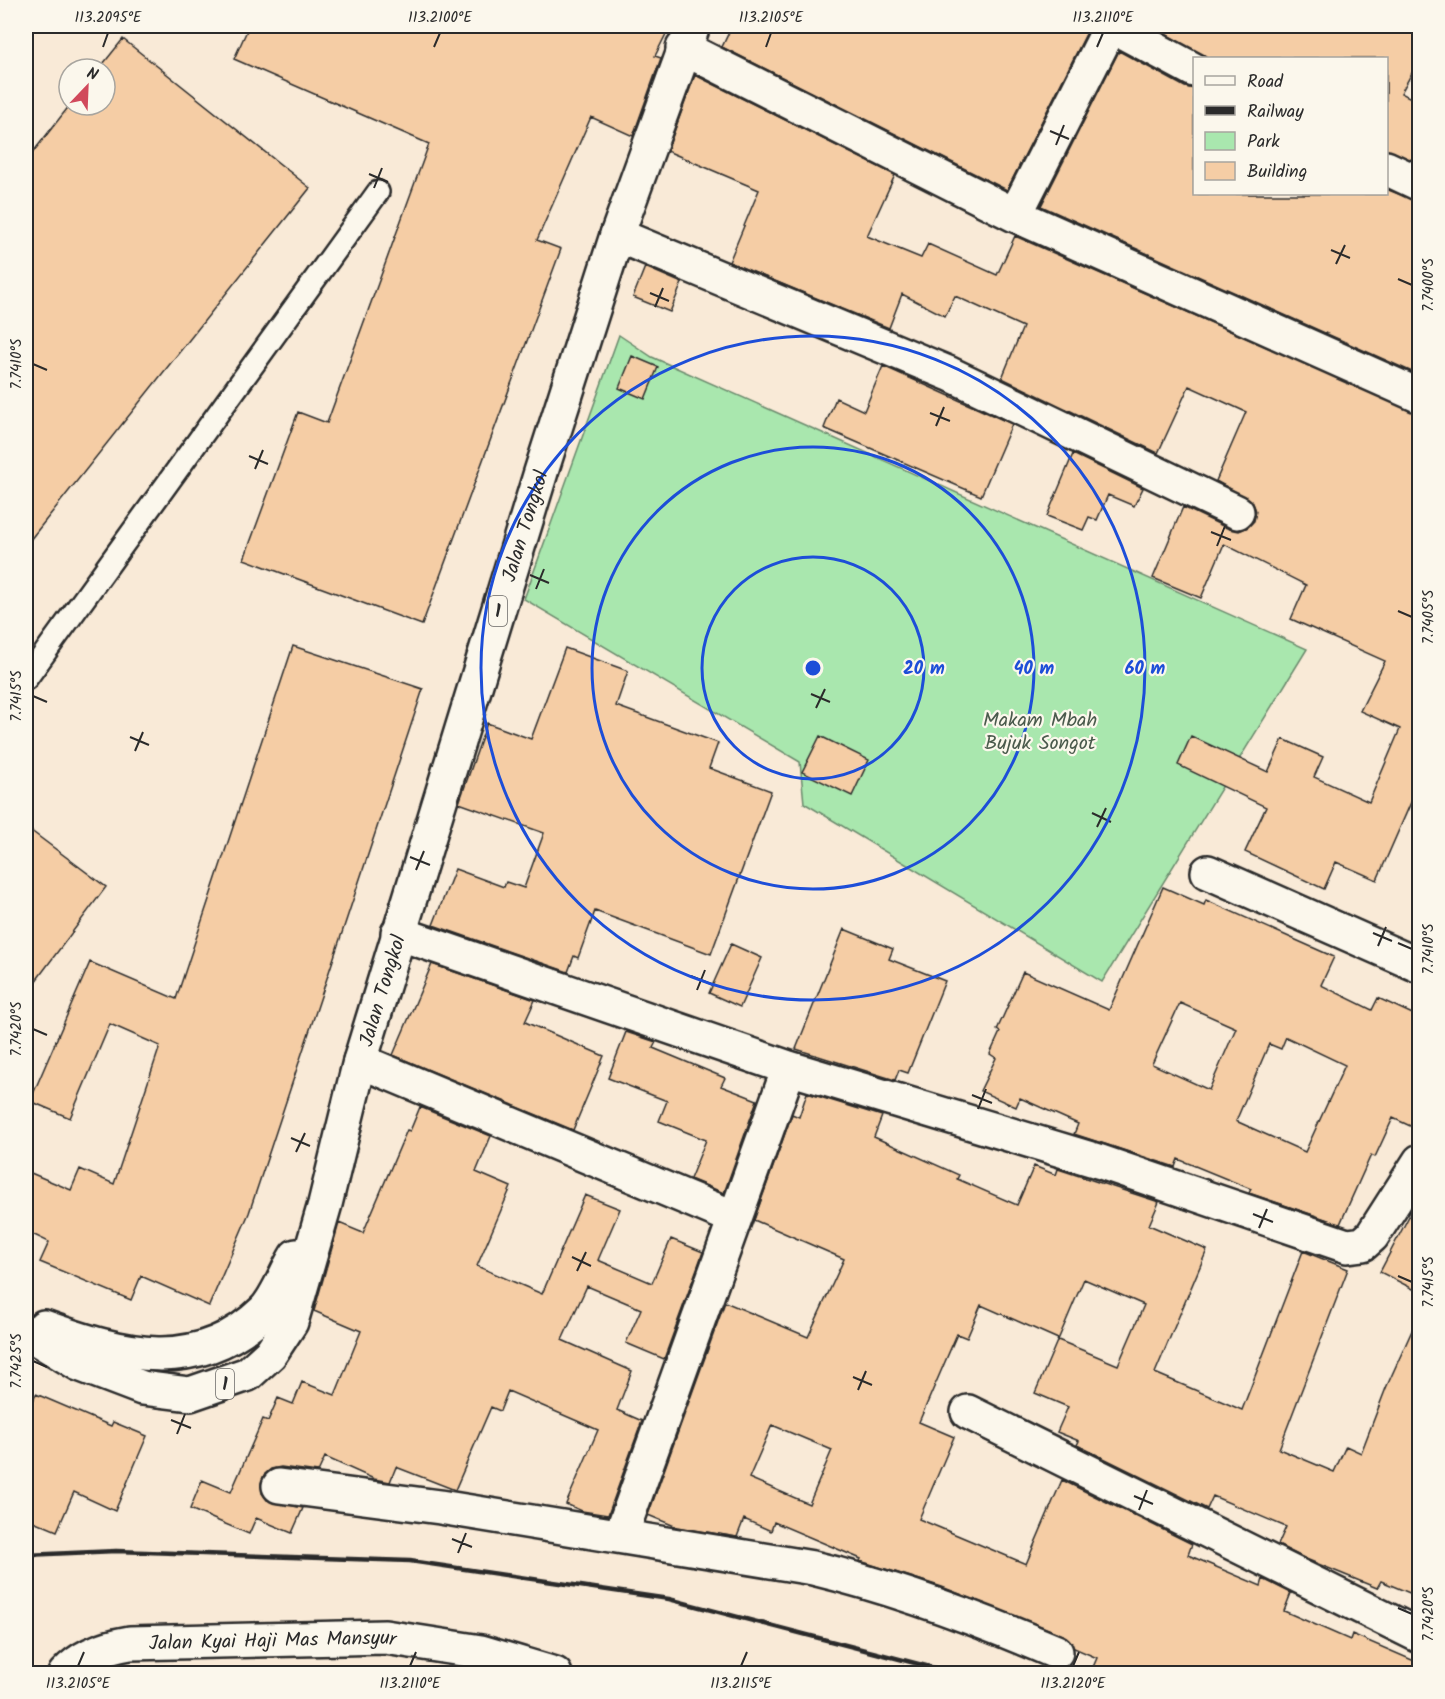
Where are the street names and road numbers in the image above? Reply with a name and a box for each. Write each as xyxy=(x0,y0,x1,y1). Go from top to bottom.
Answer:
street label: Jalan Tongkol xyxy=(494,467,559,586)
road number: 1 xyxy=(489,596,507,626)
street label: Jalan Tongkol xyxy=(351,931,416,1051)
road number: 1 xyxy=(216,1369,234,1399)
street label: Jalan Kyai Haji Mas Mansyur xyxy=(148,1623,400,1661)

